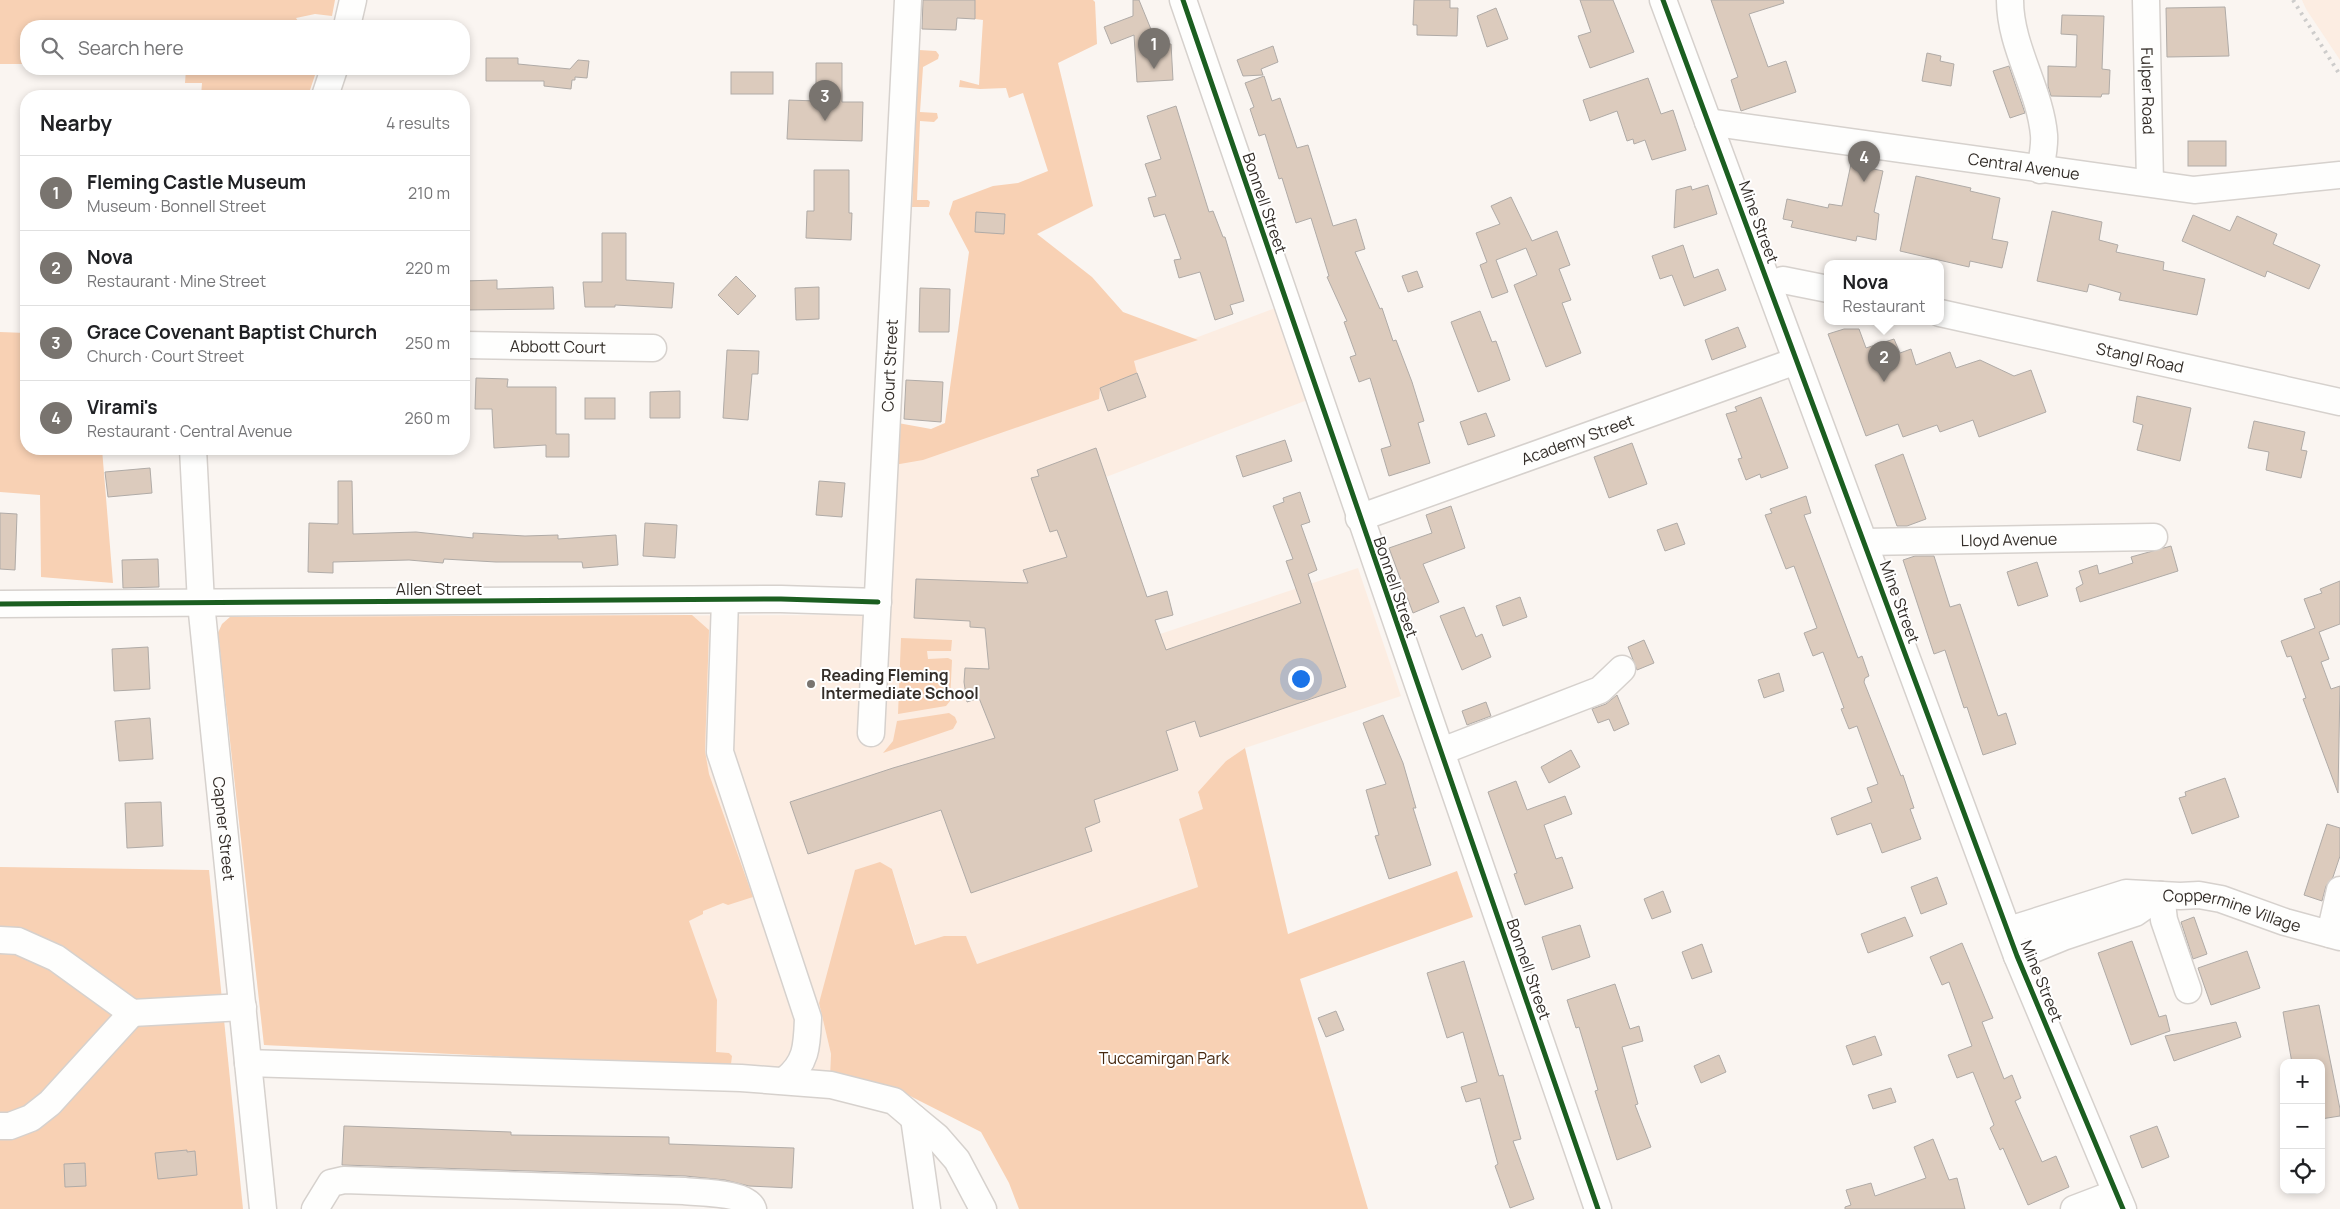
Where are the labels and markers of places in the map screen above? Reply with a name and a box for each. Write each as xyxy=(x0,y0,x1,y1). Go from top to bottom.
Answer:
pin: 1 xyxy=(1138,28,1170,69)
pin: 3 xyxy=(809,80,841,121)
pin: 4 xyxy=(1848,141,1880,182)
pin: 2 xyxy=(1868,341,1900,382)
place label: Reading Fleming Intermediate School xyxy=(821,664,979,704)
marker: Reading Fleming Intermediate School xyxy=(805,678,817,690)

